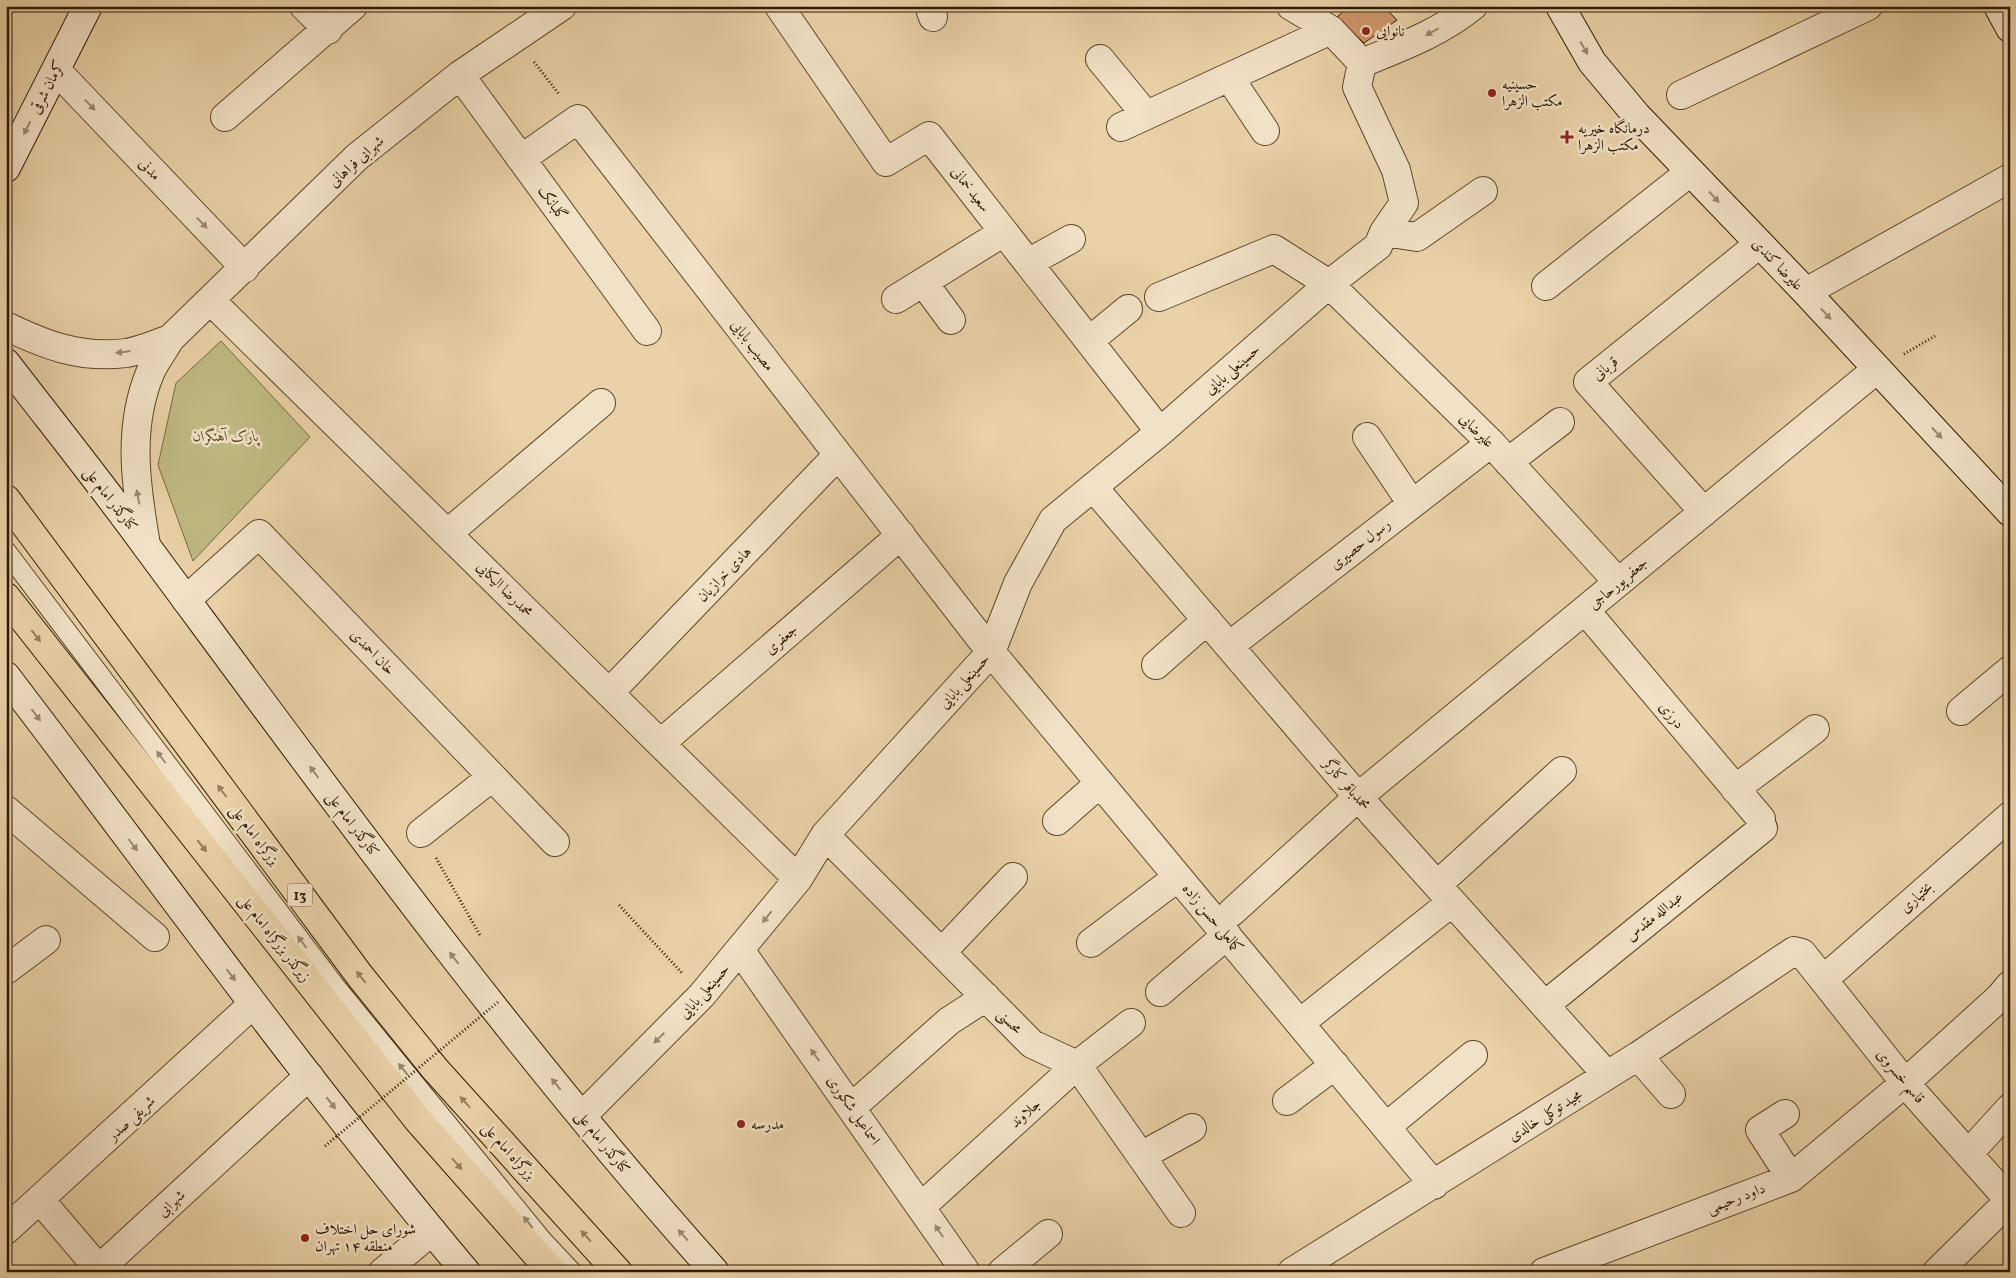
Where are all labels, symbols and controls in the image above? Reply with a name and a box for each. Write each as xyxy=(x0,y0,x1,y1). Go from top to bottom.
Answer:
place label: نانوایی xyxy=(1376,22,1405,43)
marker: نانوایی xyxy=(1360,25,1372,37)
one-way arrow xyxy=(1425,28,1439,36)
one-way arrow xyxy=(1580,42,1589,55)
street label: کرمان شرقی xyxy=(26,57,71,118)
place label: حسینیه مکتب الزهرا xyxy=(1502,75,1563,113)
marker: حسینیه مکتب الزهرا xyxy=(1486,87,1498,99)
one-way arrow xyxy=(84,99,96,111)
place label: درمانگاه خیریه مکتب الزهرا xyxy=(1578,118,1650,157)
one-way arrow xyxy=(23,121,31,135)
marker: درمانگاه خیریه مکتب الزهرا xyxy=(1560,130,1574,144)
street label: شهرابی فراهانی xyxy=(325,131,389,193)
street label: مدنی xyxy=(133,154,165,186)
street label: سعید خمانی xyxy=(945,163,994,217)
street label: گلبانک xyxy=(532,182,572,226)
one-way arrow xyxy=(1708,190,1720,202)
one-way arrow xyxy=(196,217,208,229)
street label: علیرضا کندی xyxy=(1746,234,1808,296)
one-way arrow xyxy=(1820,308,1832,320)
street label: مصیب بابایی xyxy=(725,316,779,376)
street label: حسینعلی بابایی xyxy=(1201,340,1265,400)
one-way arrow xyxy=(115,348,131,356)
street label: قربانی xyxy=(1588,352,1623,386)
street label: علیرضایی xyxy=(1454,409,1498,453)
park label: پارک آهنگران xyxy=(193,427,260,448)
one-way arrow xyxy=(1931,427,1943,439)
street label: کنارگذر امام علی xyxy=(77,462,143,537)
one-way arrow xyxy=(133,488,141,504)
street label: رسول حصیری xyxy=(1326,515,1396,576)
street label: هادی خرازیان xyxy=(693,542,757,608)
street label: جعفر پورحاجی xyxy=(1585,553,1653,615)
street label: محمدرضا الیکایی xyxy=(471,557,537,623)
street label: جعفری xyxy=(761,620,803,660)
street label: خان احمدی xyxy=(345,625,399,681)
one-way arrow xyxy=(31,629,42,642)
street label: حسینعلی بابایی xyxy=(935,650,996,714)
street label: درزی xyxy=(1653,698,1689,734)
one-way arrow xyxy=(31,708,41,722)
one-way arrow xyxy=(156,751,167,764)
street label: محمدباقر کارگر xyxy=(1316,752,1375,816)
one-way arrow xyxy=(309,765,319,779)
one-way arrow xyxy=(217,784,227,798)
street label: کنارگذر امام علی xyxy=(320,787,385,862)
street label: بزرگراه امام علی xyxy=(223,801,285,872)
one-way arrow xyxy=(128,838,138,852)
one-way arrow xyxy=(197,839,208,852)
street label: بختیاری xyxy=(1896,878,1938,919)
street label: کمالعلی حسن زاده xyxy=(1176,880,1247,958)
road number: 13 xyxy=(288,884,312,906)
street label: عبدالله مقدس xyxy=(1622,887,1688,947)
street label: زیرگذر بزرگراه امام علی xyxy=(232,889,316,988)
one-way arrow xyxy=(761,910,773,922)
one-way arrow xyxy=(296,936,307,949)
one-way arrow xyxy=(448,952,459,965)
street label: حسینعلی بابایی xyxy=(675,960,736,1024)
one-way arrow xyxy=(225,968,236,981)
one-way arrow xyxy=(356,971,367,984)
street label: محسنی xyxy=(991,1005,1026,1040)
one-way arrow xyxy=(654,1032,666,1044)
street label: قاسم خسروی xyxy=(1868,1045,1929,1111)
one-way arrow xyxy=(811,1049,821,1062)
one-way arrow xyxy=(397,1063,408,1076)
street label: اسماعیل شکوری xyxy=(821,1072,884,1150)
one-way arrow xyxy=(550,1078,561,1091)
street label: مجید توکلی خالدی xyxy=(1505,1085,1587,1147)
street label: شریفی صدر xyxy=(102,1092,160,1148)
street label: جلاوند xyxy=(1006,1095,1046,1134)
one-way arrow xyxy=(325,1096,336,1109)
one-way arrow xyxy=(459,1096,471,1108)
street label: کنارگذر امام علی xyxy=(569,1105,636,1180)
place label: مدرسه xyxy=(751,1115,784,1136)
street label: بزرگراه امام علی xyxy=(475,1118,541,1186)
marker: مدرسه xyxy=(735,1118,747,1130)
one-way arrow xyxy=(451,1157,463,1169)
street label: داود رحیمی xyxy=(1704,1179,1769,1220)
street label: شهرابی xyxy=(153,1186,191,1223)
one-way arrow xyxy=(522,1216,533,1229)
place label: شورای حل اختلاف منطقه ۱۴ تهران xyxy=(315,1220,416,1258)
one-way arrow xyxy=(934,1225,944,1238)
one-way arrow xyxy=(580,1229,591,1242)
one-way arrow xyxy=(677,1230,689,1242)
marker: شورای حل اختلاف منطقه ۱۴ تهران xyxy=(299,1232,311,1244)

